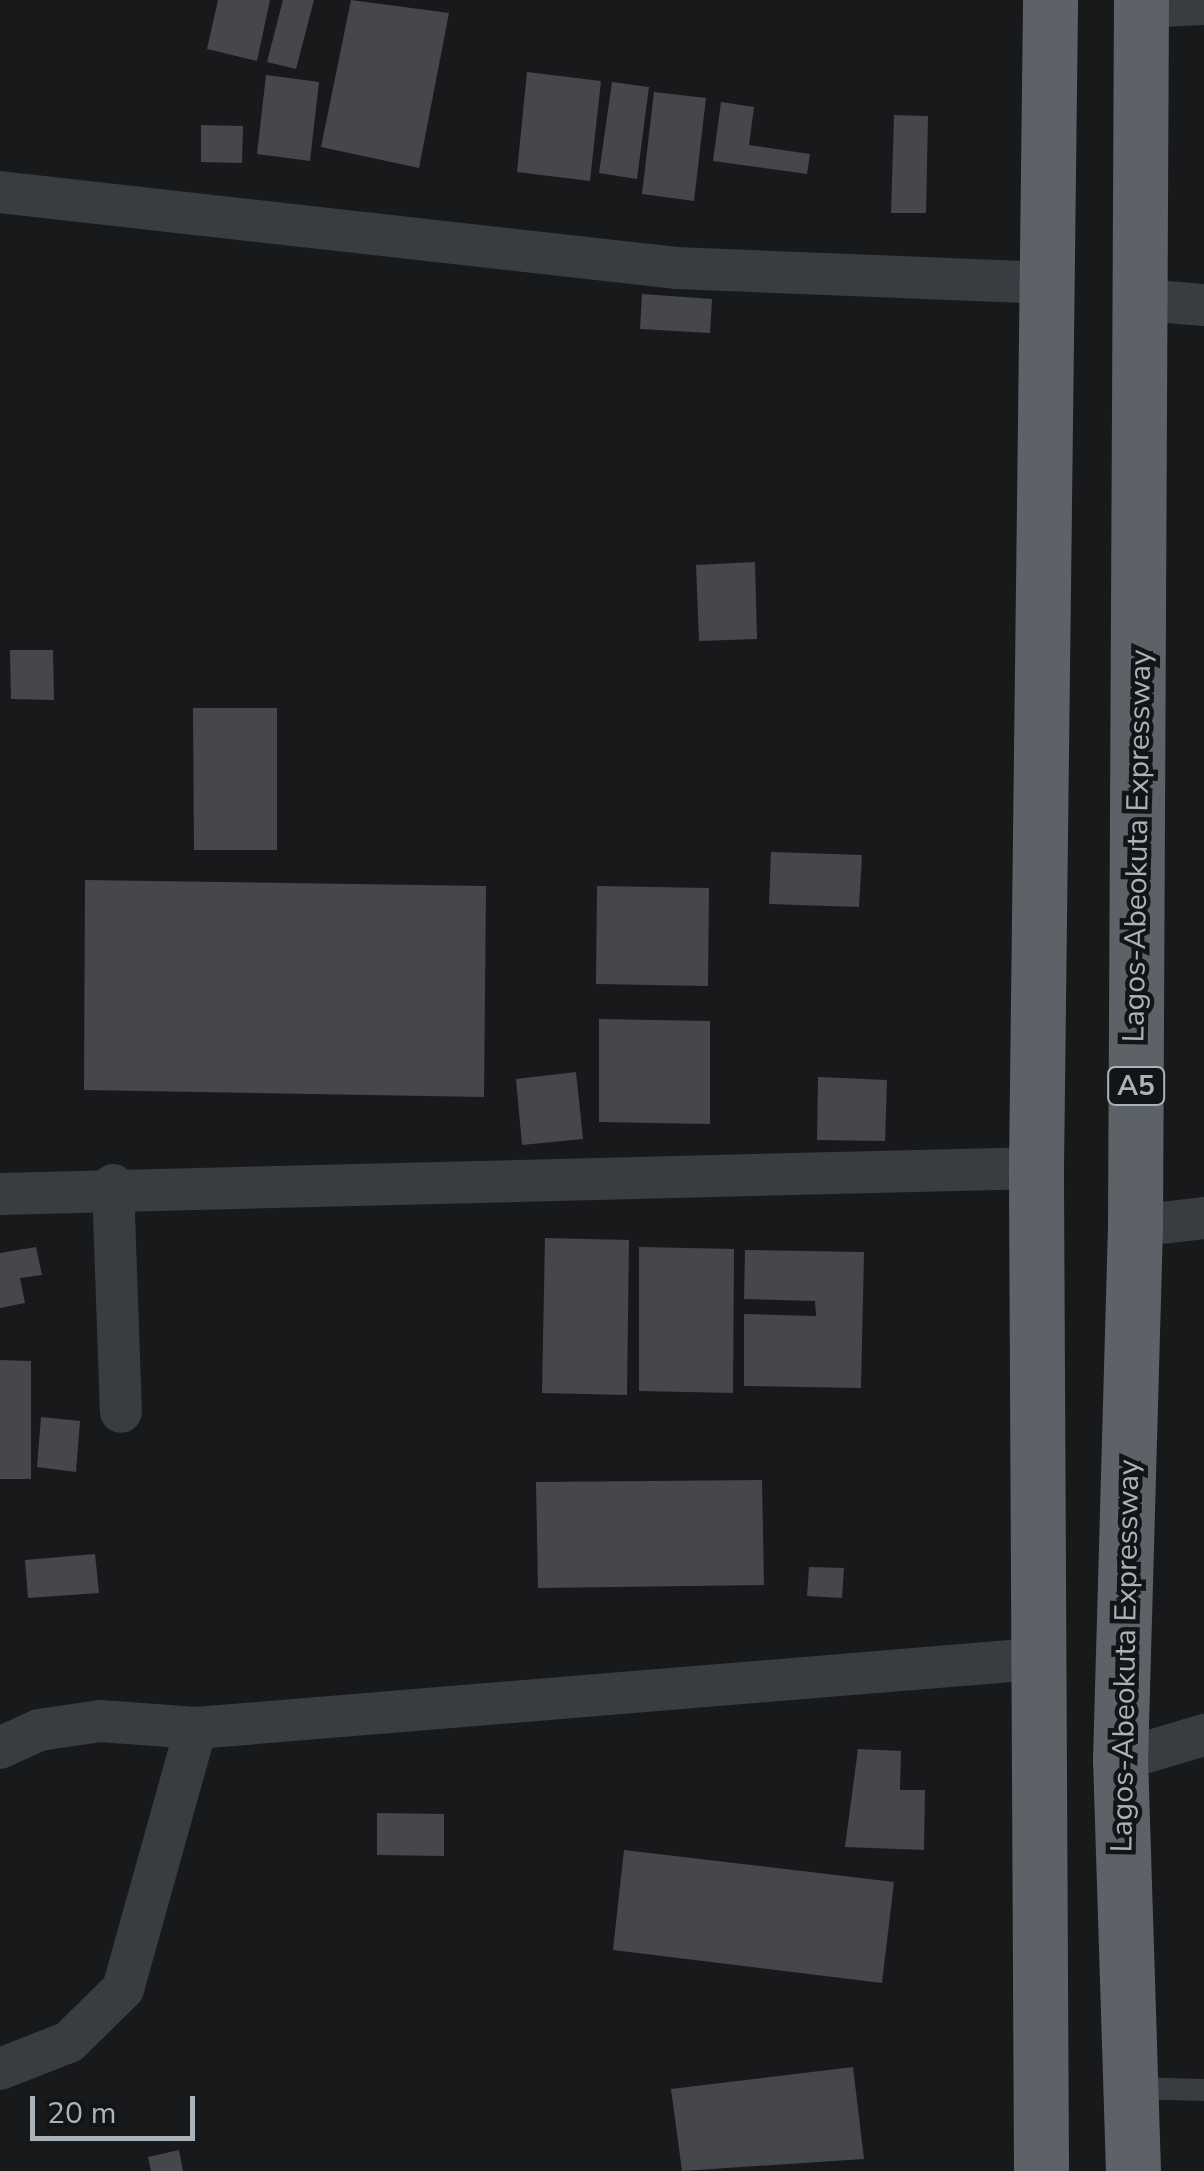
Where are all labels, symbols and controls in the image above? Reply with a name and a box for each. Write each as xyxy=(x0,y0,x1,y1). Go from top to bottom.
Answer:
street label: Lagos-Abeokuta Expressway xyxy=(1117,649,1159,1043)
road number: A5 xyxy=(1106,1063,1166,1109)
street label: Lagos-Abeokuta Expressway xyxy=(1105,1459,1147,1853)
scale bar xyxy=(35,2076,200,2138)
text: 20 m xyxy=(47,2093,116,2134)

